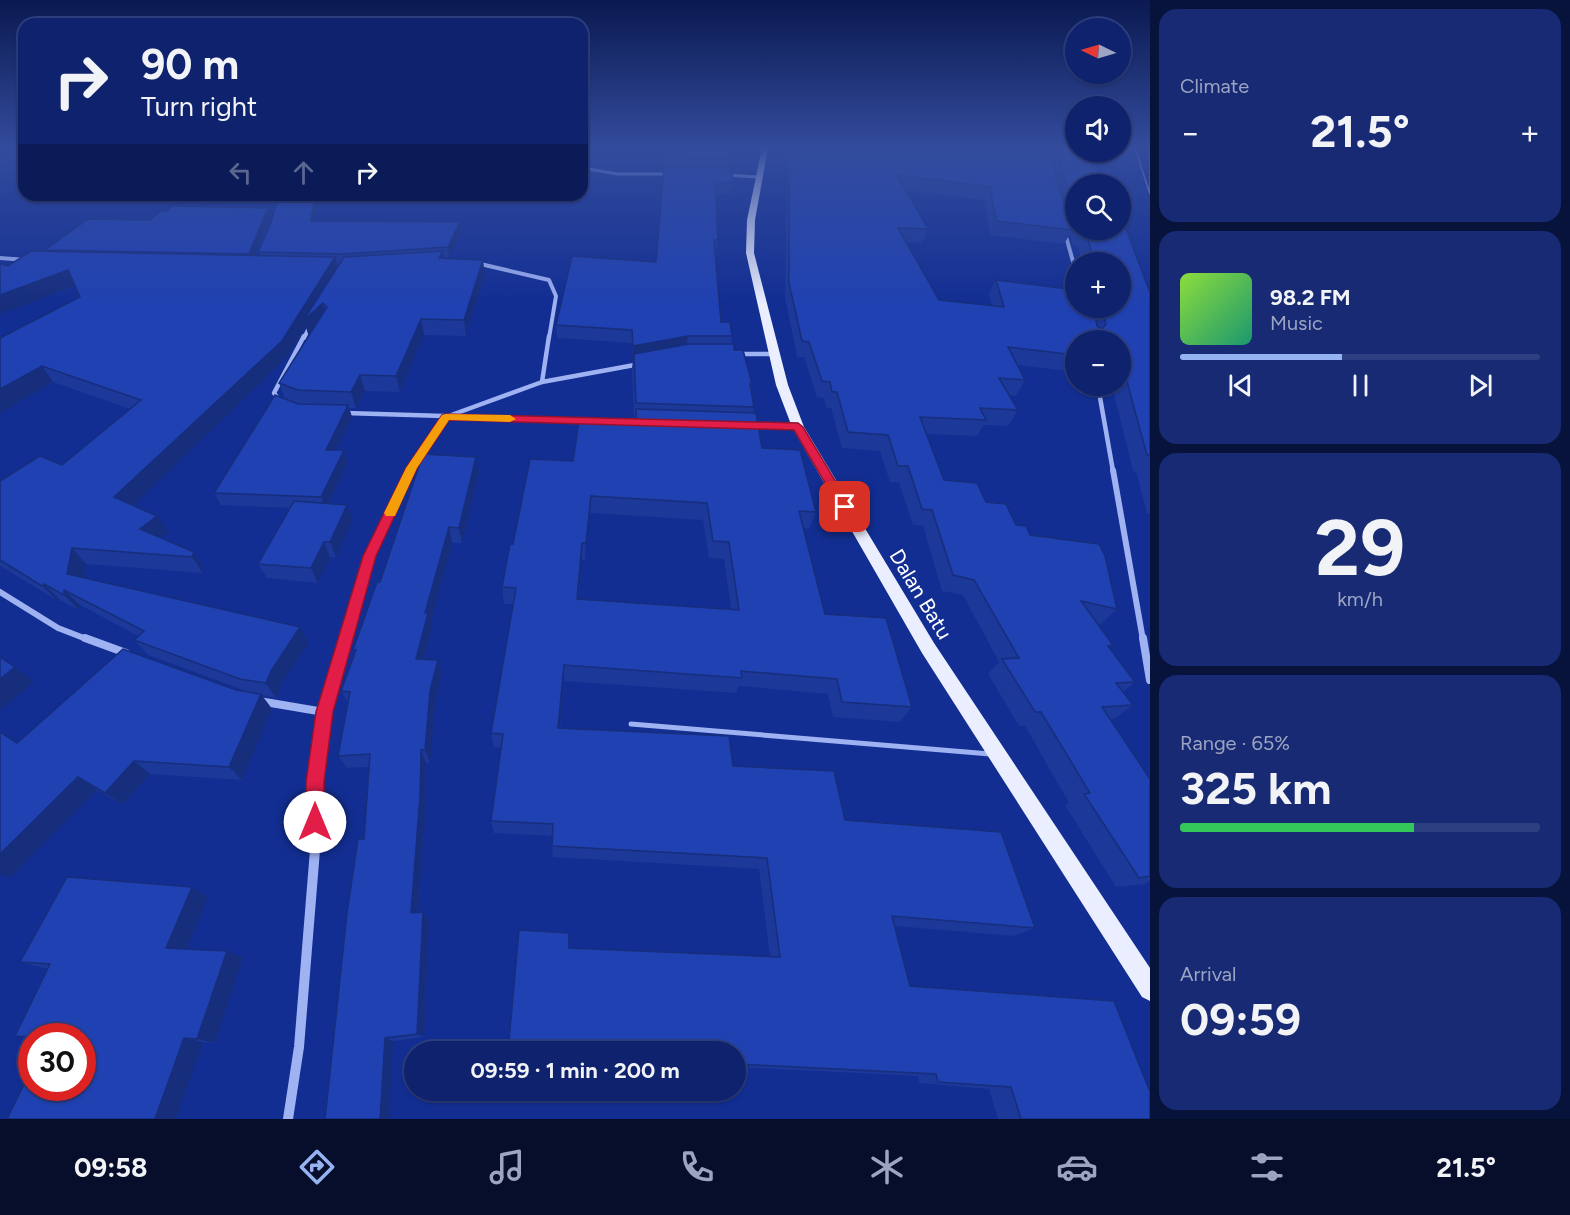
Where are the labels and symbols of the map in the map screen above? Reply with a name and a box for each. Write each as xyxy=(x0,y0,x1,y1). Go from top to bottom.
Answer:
north arrow xyxy=(1065,18,1131,84)
pin xyxy=(819,481,870,532)
street label: Dalan Batu xyxy=(884,544,958,644)
position arrow xyxy=(283,790,347,854)
speed limit sign: 30 xyxy=(18,1023,96,1101)

